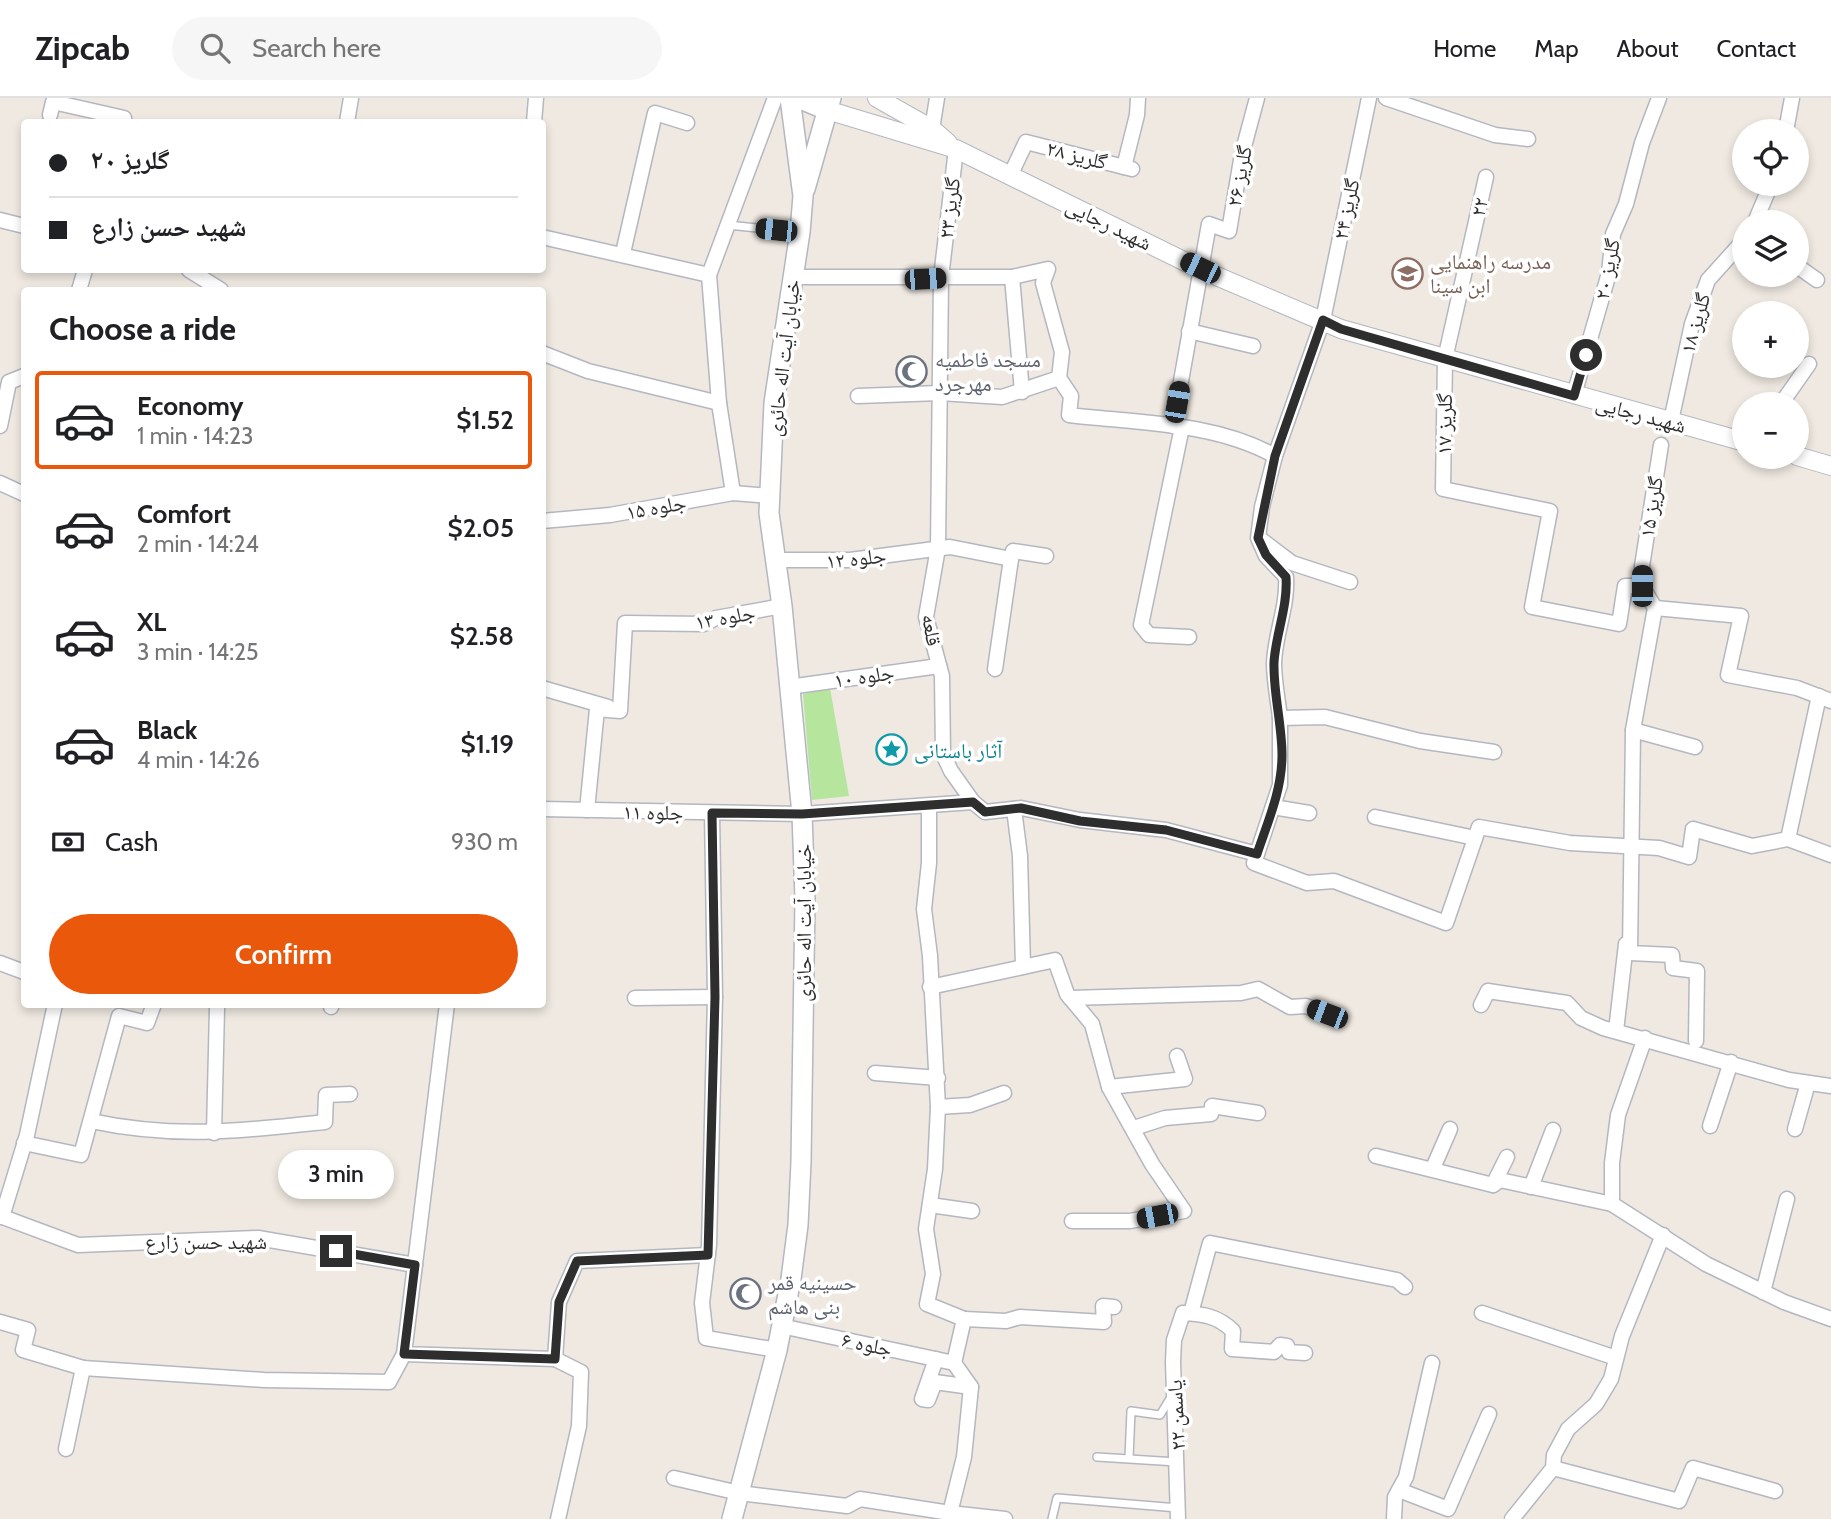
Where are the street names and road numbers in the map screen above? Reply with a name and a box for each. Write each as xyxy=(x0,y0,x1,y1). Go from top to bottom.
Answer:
street label: گلریز ۲۸ xyxy=(1044,135,1110,175)
street label: گلریز ۲۶ xyxy=(1221,143,1257,209)
street label: گلریز ۲۳ xyxy=(933,176,965,240)
street label: گلریز ۲۴ xyxy=(1327,176,1365,242)
street label: شهید رجایی xyxy=(1062,192,1156,256)
street label: ۲۲ xyxy=(1465,195,1493,219)
street label: گلریز ۲۰ xyxy=(1589,236,1625,302)
street label: خیابان آیت اله حائری xyxy=(761,278,805,438)
street label: گلریز ۱۸ xyxy=(1674,290,1716,356)
street label: شهید رجایی xyxy=(1593,390,1689,439)
street label: گلریز ۱۷ xyxy=(1431,393,1457,455)
street label: گلریز ۱۵ xyxy=(1634,474,1668,539)
street label: جلوه ۱۵ xyxy=(624,489,688,525)
street label: جلوه ۱۲ xyxy=(825,542,887,574)
street label: جلوه ۱۳ xyxy=(693,599,757,635)
street label: قلعه xyxy=(917,612,947,648)
street label: جلوه ۱۰ xyxy=(832,659,896,693)
street label: جلوه ۱۱ xyxy=(623,799,683,825)
street label: خیابان آیت اله حائری xyxy=(791,844,816,1002)
street label: شهید حسن زارع xyxy=(145,1229,267,1255)
street label: جلوه ۶ xyxy=(839,1326,895,1362)
street label: یاسمن ۲۲ xyxy=(1162,1379,1191,1451)

